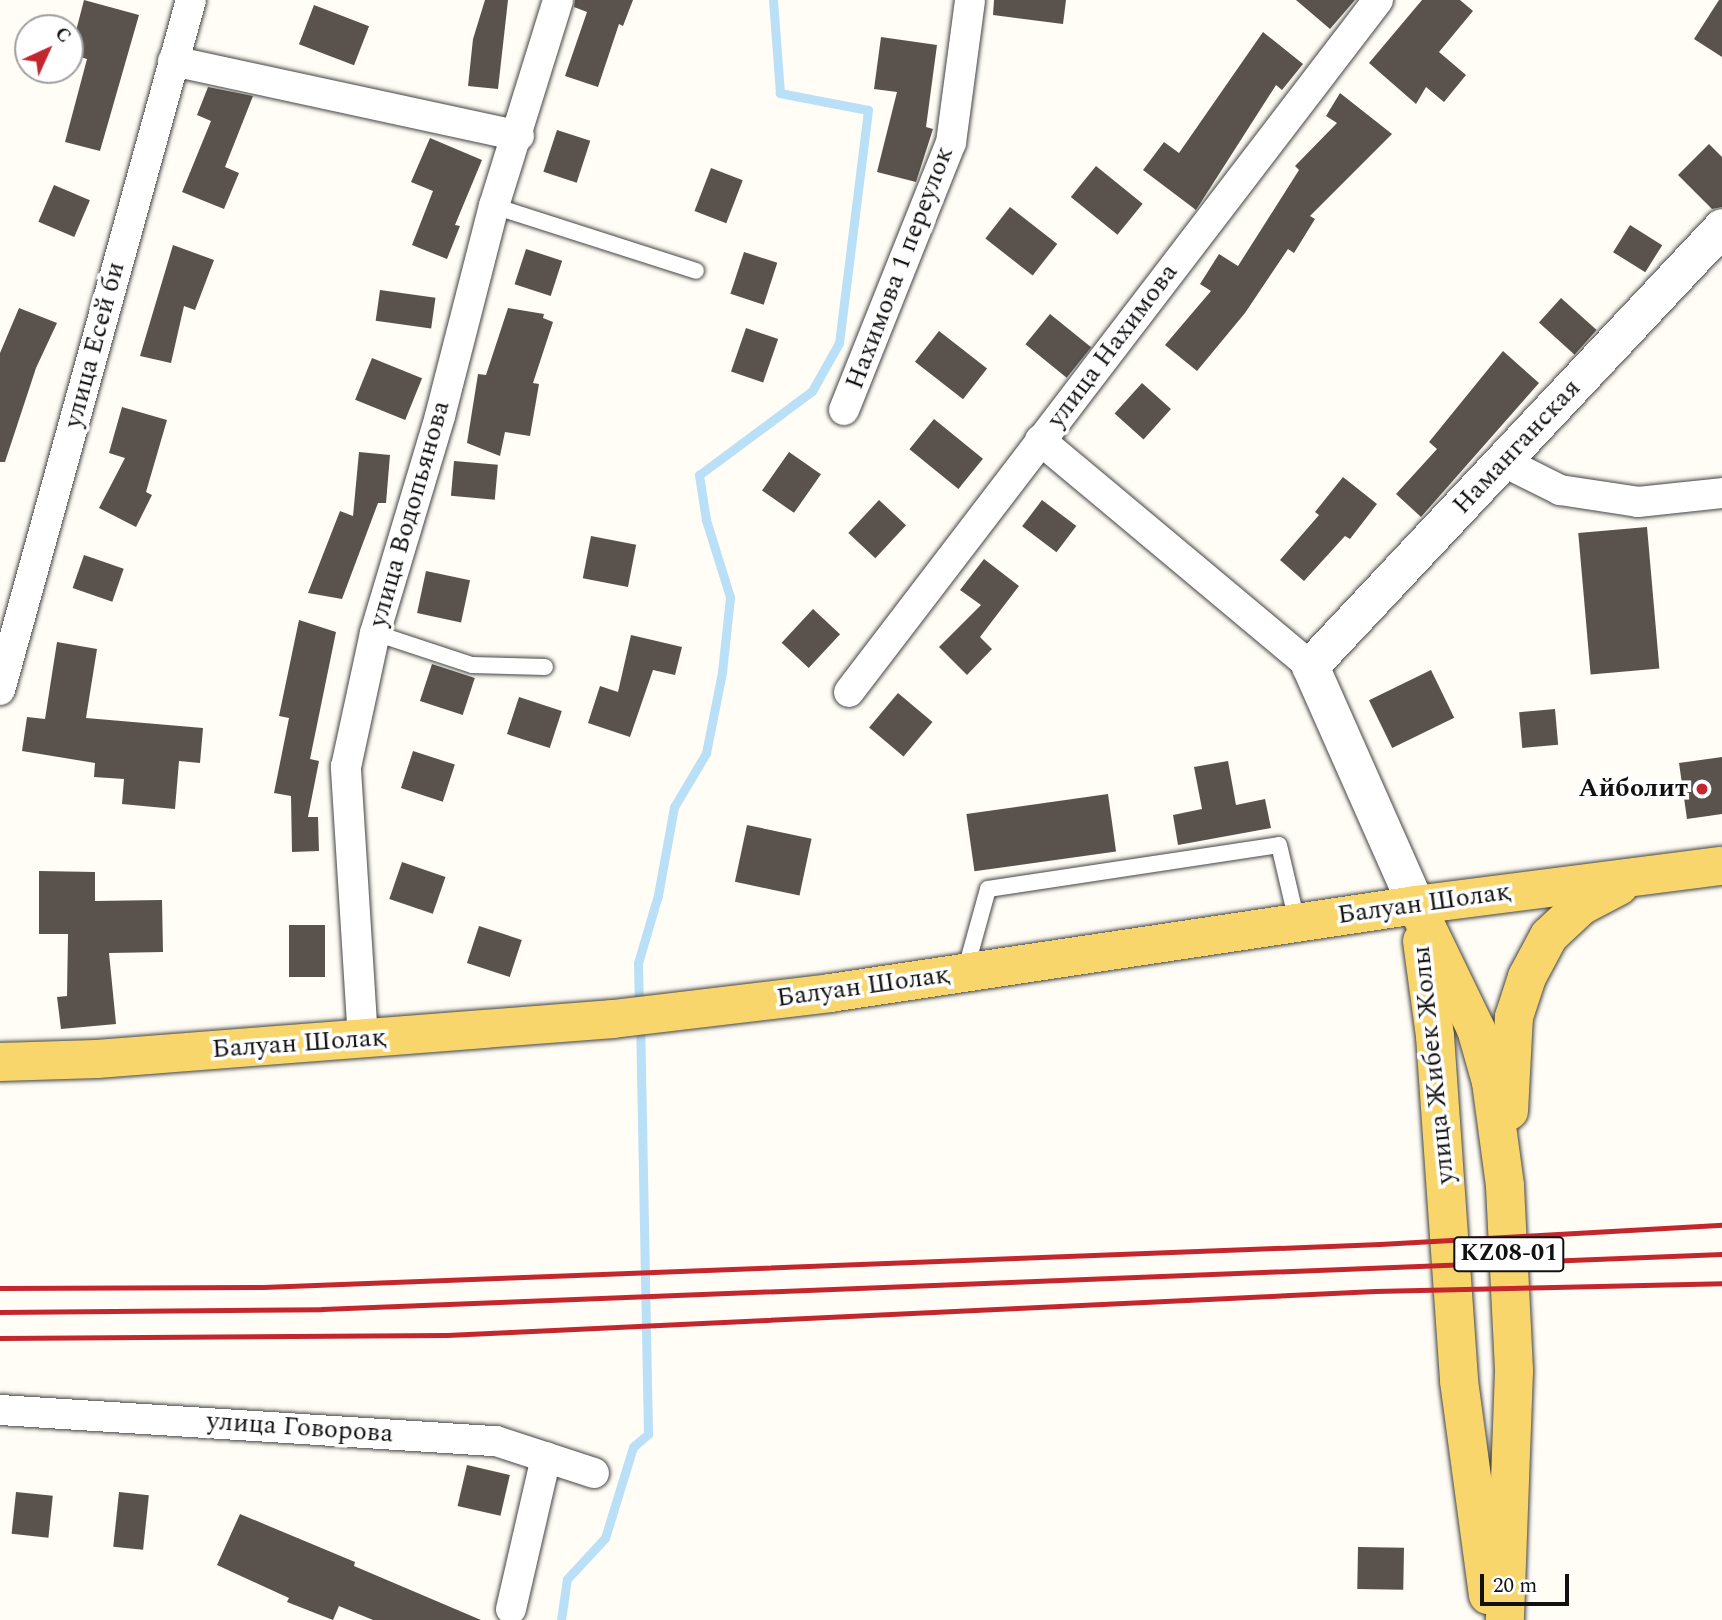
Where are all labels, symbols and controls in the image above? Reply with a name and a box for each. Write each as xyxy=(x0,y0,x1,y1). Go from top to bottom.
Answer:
north arrow xyxy=(14,14,84,84)
text: С xyxy=(48,20,78,50)
street label: Нахимова 1 переулок xyxy=(839,142,961,394)
street label: улица Нахимова xyxy=(1041,258,1185,434)
street label: улица Есей би xyxy=(58,259,132,431)
street label: Наманганская xyxy=(1446,373,1588,521)
street label: улица Водопьянова xyxy=(363,397,457,631)
place label: Айболит xyxy=(1579,773,1688,805)
marker: Айболит xyxy=(1694,781,1710,797)
street label: Балуан Шолақ xyxy=(1336,876,1512,932)
street label: улица Жибек Жолы xyxy=(1406,945,1462,1185)
street label: Балуан Шолақ xyxy=(775,959,951,1015)
street label: Балуан Шолақ xyxy=(211,1022,387,1066)
road number: KZ08-01 xyxy=(1453,1234,1565,1274)
street label: улица Говорова xyxy=(206,1406,394,1450)
scale bar xyxy=(1484,1560,1573,1604)
text: 20 m xyxy=(1493,1570,1537,1602)

